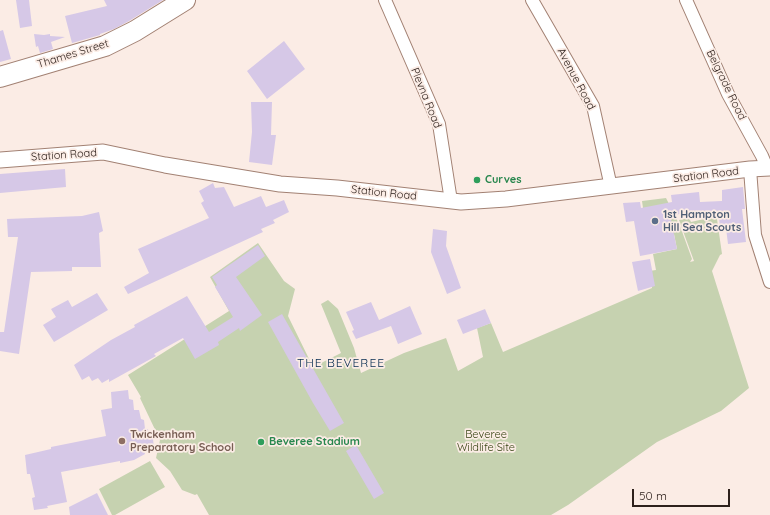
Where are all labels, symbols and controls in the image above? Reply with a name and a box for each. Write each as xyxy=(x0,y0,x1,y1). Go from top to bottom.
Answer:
street label: Thames Street xyxy=(36,37,110,71)
street label: Avenue Road xyxy=(554,46,598,112)
street label: Belgrade Road xyxy=(703,48,749,122)
street label: Plevna Road xyxy=(408,66,444,130)
street label: Station Road xyxy=(31,146,97,164)
street label: Station Road xyxy=(672,164,740,186)
place label: Curves xyxy=(485,173,522,187)
marker: Curves xyxy=(472,175,482,185)
street label: Station Road xyxy=(351,183,417,203)
place label: 1st Hampton Hill Sea Scouts xyxy=(663,208,741,234)
marker: 1st Hampton Hill Sea Scouts xyxy=(650,216,660,226)
district label: THE BEVEREE xyxy=(297,356,385,370)
place label: Twickenham Preparatory School xyxy=(130,428,234,454)
park label: Beveree Wildlife Site xyxy=(457,428,515,454)
place label: Beveree Stadium xyxy=(269,435,360,449)
marker: Twickenham Preparatory School xyxy=(117,436,127,446)
marker: Beveree Stadium xyxy=(256,437,266,447)
scale bar xyxy=(634,481,732,507)
text: 50 m xyxy=(639,488,667,503)

